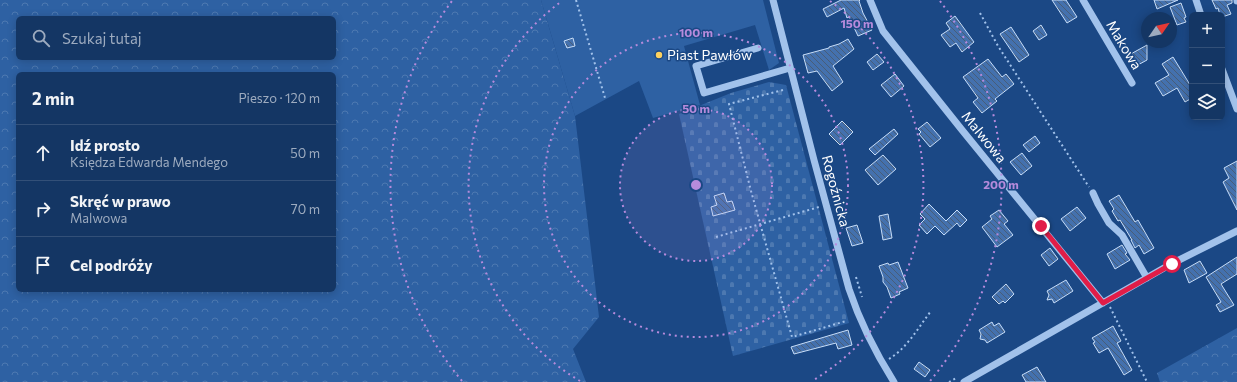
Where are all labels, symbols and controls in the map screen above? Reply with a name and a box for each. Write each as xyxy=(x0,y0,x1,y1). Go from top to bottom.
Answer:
north arrow xyxy=(1141,12,1177,48)
map controls xyxy=(1189,12,1225,120)
button: + xyxy=(1189,12,1225,48)
search box xyxy=(16,16,336,60)
text: 150 m xyxy=(840,16,874,30)
street label: Makowa xyxy=(1103,17,1146,72)
text: 100 m xyxy=(679,25,713,39)
icon: search xyxy=(30,27,52,49)
text: Szukaj tutaj xyxy=(62,29,142,47)
place label: Piast Pawłów xyxy=(667,46,752,63)
button: − xyxy=(1189,48,1225,84)
marker: Piast Pawłów xyxy=(654,50,664,60)
button: layers xyxy=(1189,84,1225,120)
text: 2 min xyxy=(32,88,74,109)
text: Pieszo · 120 m xyxy=(238,90,320,106)
text: 50 m xyxy=(682,101,710,115)
street label: Malwowa xyxy=(958,107,1010,166)
text: Idź prosto xyxy=(70,136,140,154)
icon: ahead xyxy=(32,142,54,164)
text: 50 m xyxy=(290,145,320,161)
street label: Rogoźnicka xyxy=(819,153,854,229)
text: Księdza Edwarda Mendego xyxy=(70,154,228,170)
text: 200 m xyxy=(983,177,1019,191)
centre of rings xyxy=(689,178,703,192)
text: Skręć w prawo xyxy=(70,192,171,210)
icon: right xyxy=(32,198,54,220)
text: 70 m xyxy=(291,201,320,217)
text: Malwowa xyxy=(70,210,127,226)
route end xyxy=(1032,217,1050,235)
icon: arrive xyxy=(32,254,54,276)
route start xyxy=(1163,255,1181,273)
text: Cel podróży xyxy=(70,256,153,274)

